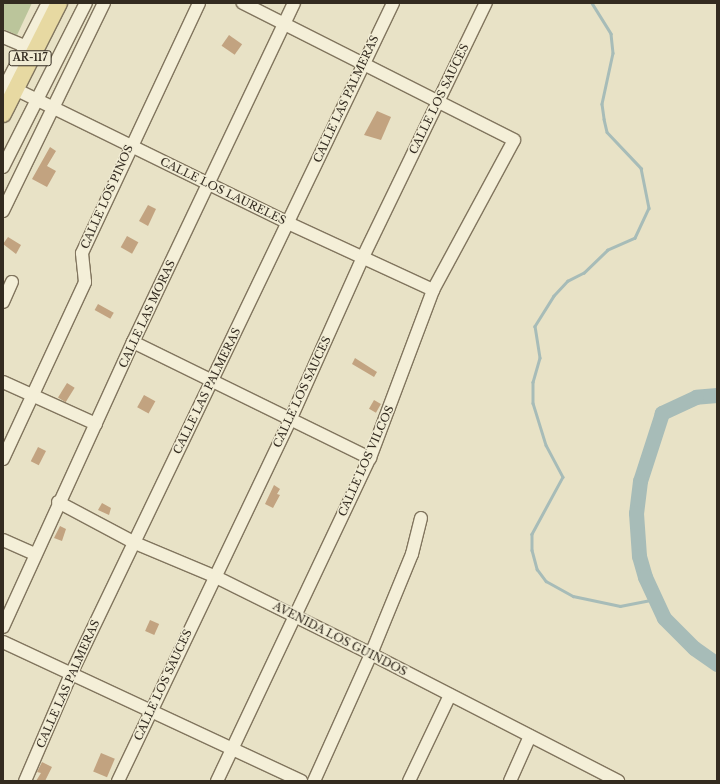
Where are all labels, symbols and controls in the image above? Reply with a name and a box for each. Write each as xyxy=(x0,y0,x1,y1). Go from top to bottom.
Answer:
street label: CALLE LAS PALMERAS xyxy=(311,33,381,165)
street label: CALLE LOS SAUCES xyxy=(406,42,472,156)
road number: AR-117 xyxy=(8,50,52,66)
street label: CALLE LOS PINOS xyxy=(78,143,136,251)
street label: CALLE LOS LAURELES xyxy=(158,155,288,227)
street label: CALLE LAS MORAS xyxy=(116,258,178,370)
street label: CALLE LAS PALMERAS xyxy=(171,326,243,456)
street label: CALLE LOS SAUCES xyxy=(270,334,334,450)
street label: CALLE LOS VILCOS xyxy=(335,403,397,519)
street label: AVENIDA LOS GUINDOS xyxy=(271,599,409,679)
street label: CALLE LAS PALMERAS xyxy=(34,618,102,750)
street label: CALLE LOS SAUCES xyxy=(131,627,195,743)

